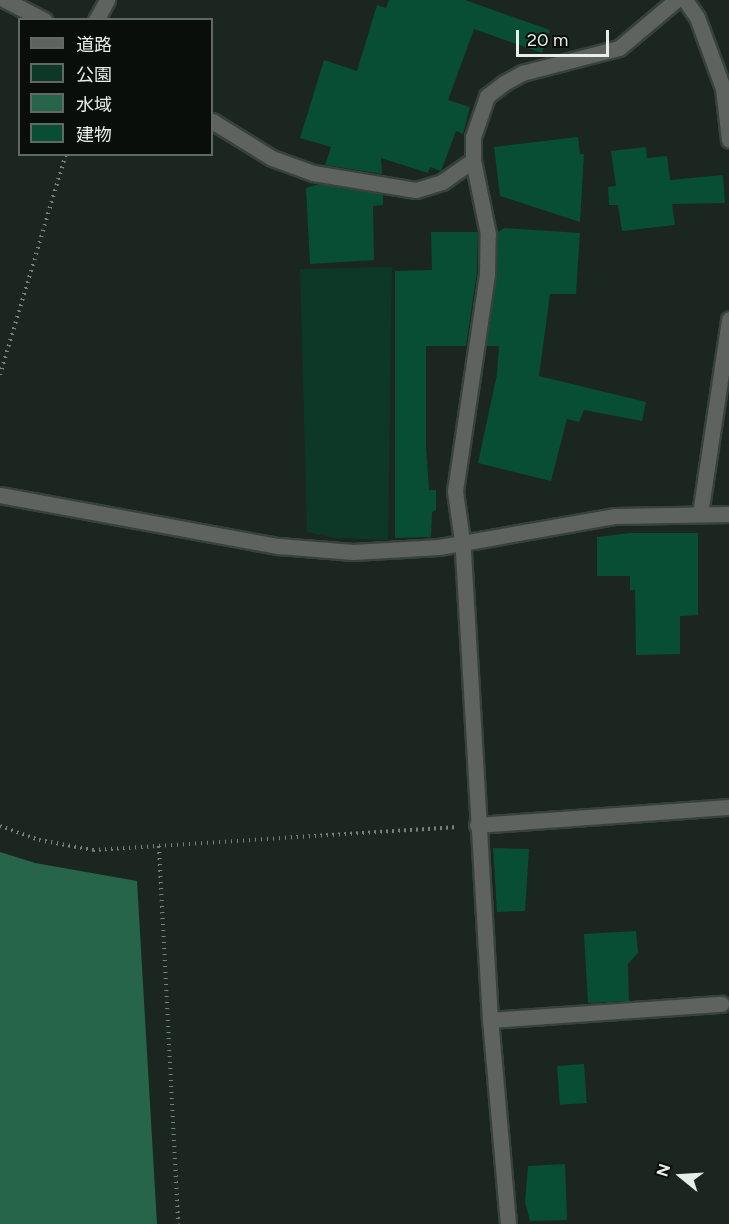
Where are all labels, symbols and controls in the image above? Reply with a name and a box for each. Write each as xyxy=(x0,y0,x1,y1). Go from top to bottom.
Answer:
legend xyxy=(18,18,213,156)
scale bar xyxy=(519,18,612,56)
text: 20 m xyxy=(527,29,568,51)
text: 道路 xyxy=(76,34,112,56)
text: 公園 xyxy=(76,64,112,86)
text: 水域 xyxy=(76,94,112,116)
text: 建物 xyxy=(76,124,112,146)
north arrow xyxy=(651,1146,711,1206)
text: N xyxy=(652,1161,674,1179)

